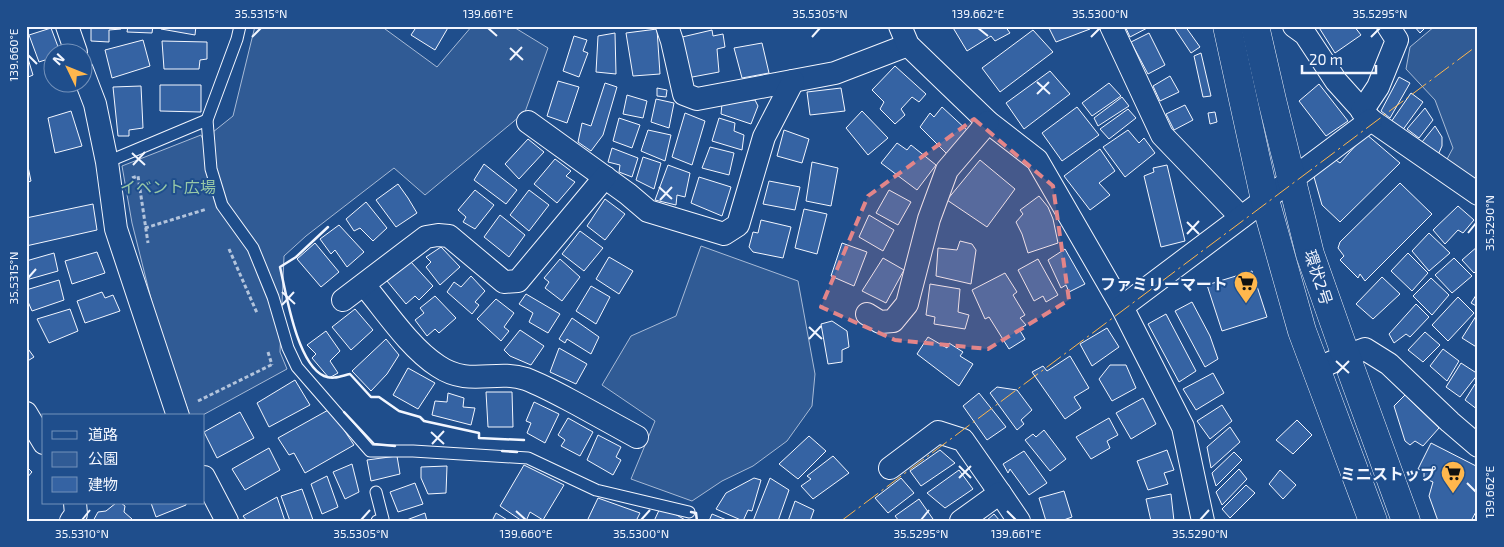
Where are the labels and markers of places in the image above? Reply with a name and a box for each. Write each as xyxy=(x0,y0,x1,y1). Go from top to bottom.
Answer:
supermarket icon: ファミリーマート xyxy=(1233,270,1259,304)
place label: ファミリーマート xyxy=(1100,274,1228,293)
supermarket icon: ミニストップ xyxy=(1440,460,1466,494)
place label: ミニストップ xyxy=(1340,464,1436,483)

